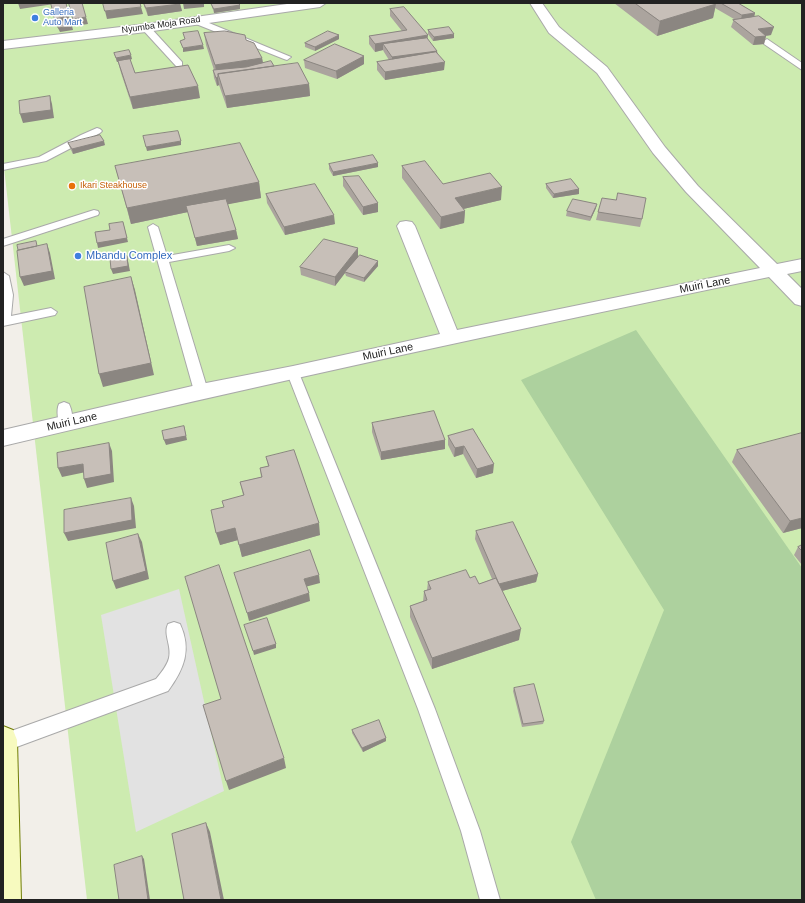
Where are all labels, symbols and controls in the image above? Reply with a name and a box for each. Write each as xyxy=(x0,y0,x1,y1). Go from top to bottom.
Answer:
place label: Galleria Auto Mart xyxy=(43,8,82,29)
marker: Galleria Auto Mart xyxy=(30,13,40,23)
street label: Nyumba Moja Road xyxy=(121,14,201,36)
marker: Ikari Steakhouse xyxy=(67,181,77,191)
place label: Ikari Steakhouse xyxy=(80,181,147,191)
place label: Mbandu Complex xyxy=(86,249,172,263)
marker: Mbandu Complex xyxy=(73,251,83,261)
street label: Muiri Lane xyxy=(679,274,731,296)
street label: Muiri Lane xyxy=(362,340,414,364)
street label: Muiri Lane xyxy=(45,410,99,434)

